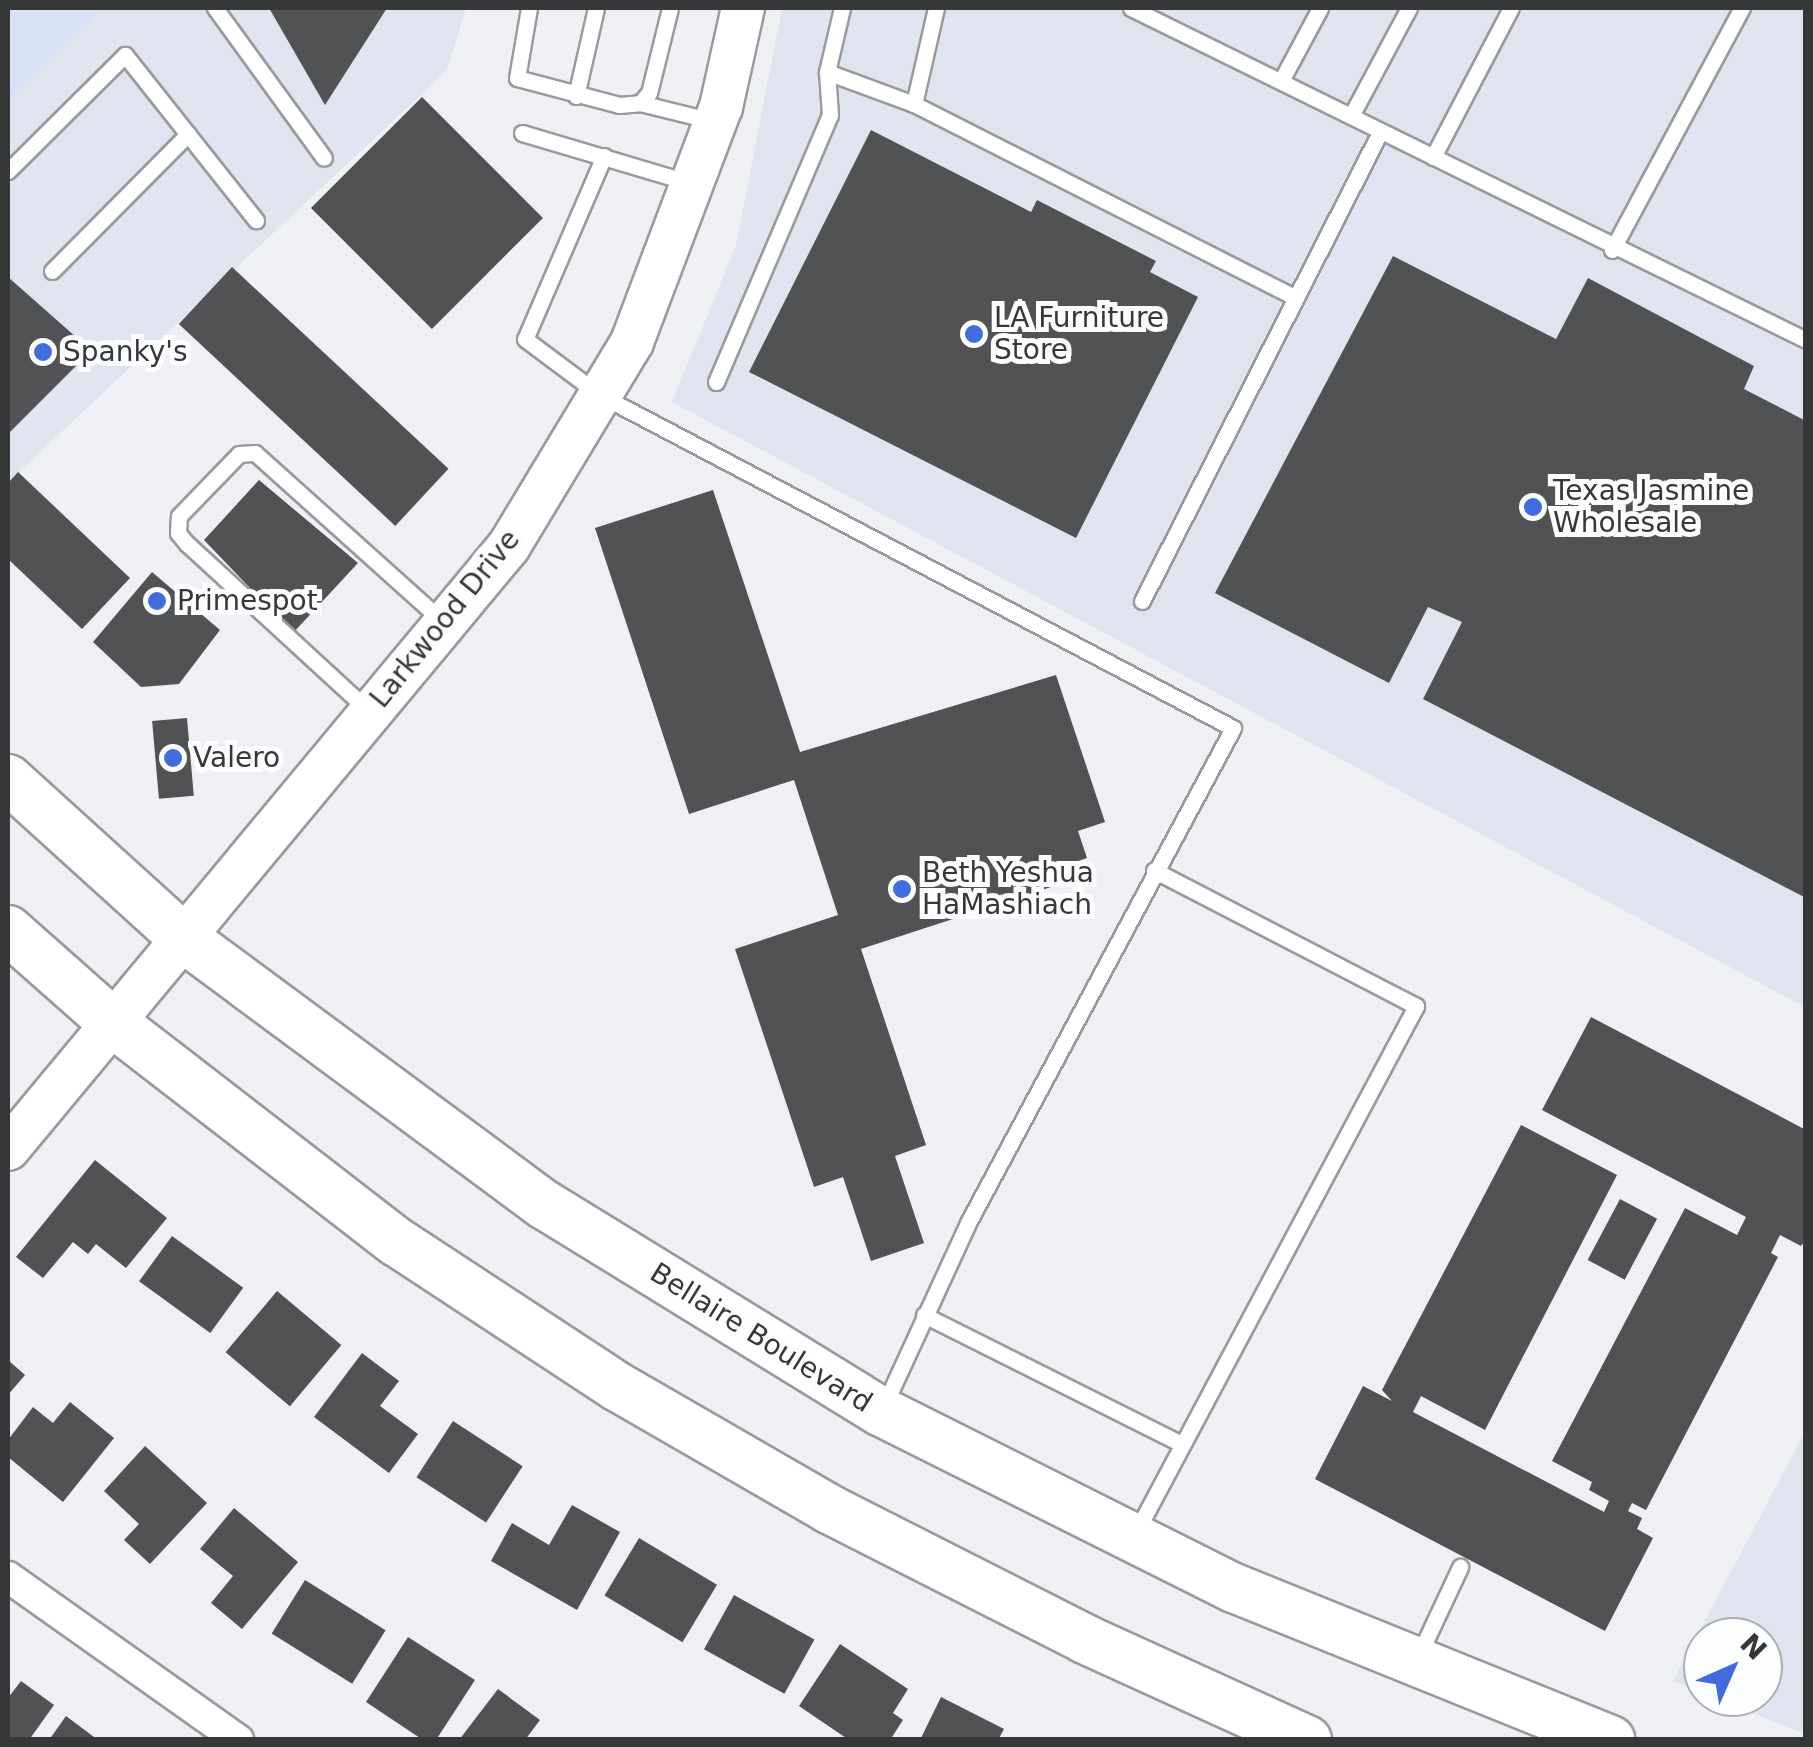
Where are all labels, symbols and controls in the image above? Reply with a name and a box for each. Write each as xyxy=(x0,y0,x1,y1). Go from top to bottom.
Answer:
place label: LA Furniture Store xyxy=(994,301,1164,367)
marker: LA Furniture Store xyxy=(963,323,985,345)
place label: Spanky's xyxy=(63,335,188,369)
marker: Spanky's xyxy=(32,341,54,363)
place label: Texas Jasmine Wholesale xyxy=(1553,474,1749,540)
marker: Texas Jasmine Wholesale xyxy=(1522,496,1544,518)
street label: Larkwood Drive xyxy=(363,523,527,715)
place label: Primespot xyxy=(177,584,318,618)
marker: Primespot xyxy=(146,590,168,612)
place label: Valero xyxy=(193,741,280,775)
marker: Valero xyxy=(162,747,184,769)
place label: Beth Yeshua HaMashiach xyxy=(922,856,1094,922)
marker: Beth Yeshua HaMashiach xyxy=(891,878,913,900)
street label: Bellaire Boulevard xyxy=(644,1256,878,1420)
north arrow xyxy=(1683,1617,1783,1717)
text: N xyxy=(1733,1627,1773,1667)

